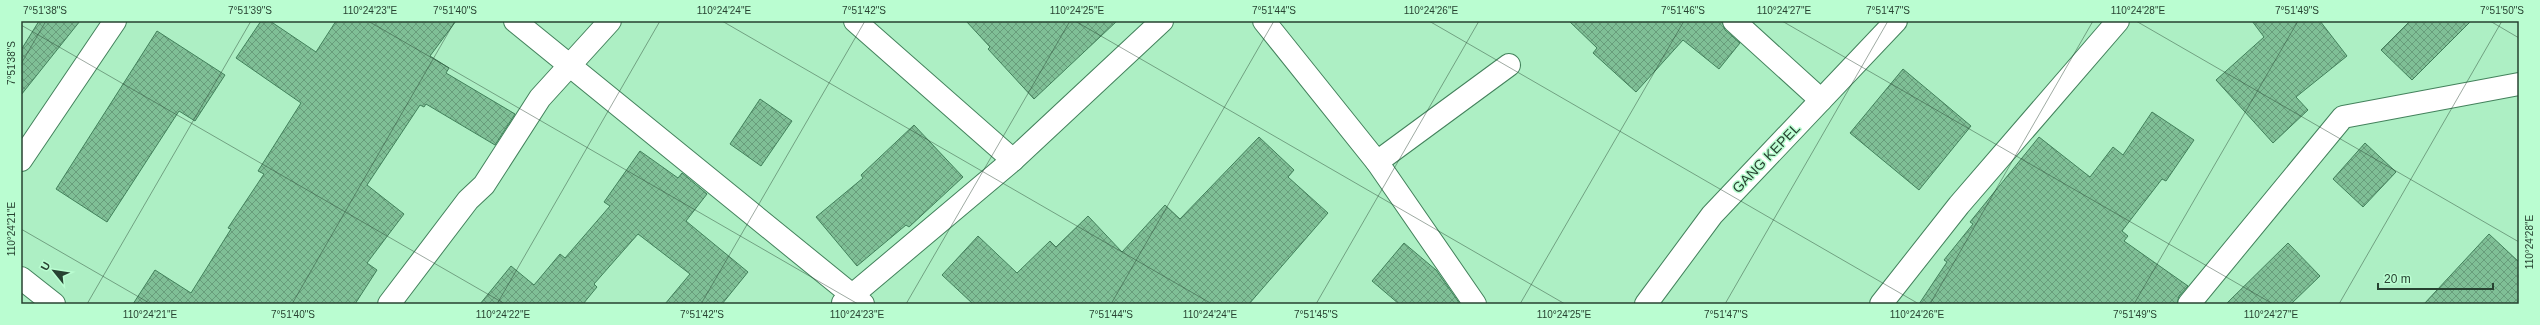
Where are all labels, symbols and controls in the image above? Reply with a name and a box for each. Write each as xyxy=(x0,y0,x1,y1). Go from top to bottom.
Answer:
text: 7°51'38"S xyxy=(23,5,67,16)
text: 7°51'39"S xyxy=(228,5,272,16)
text: 110°24'23"E xyxy=(343,5,397,16)
text: 7°51'40"S xyxy=(433,5,477,16)
text: 110°24'24"E xyxy=(697,5,751,16)
text: 7°51'42"S xyxy=(842,5,886,16)
text: 110°24'25"E xyxy=(1050,5,1104,16)
text: 7°51'44"S xyxy=(1252,5,1296,16)
text: 110°24'26"E xyxy=(1404,5,1458,16)
text: 7°51'46"S xyxy=(1661,5,1705,16)
text: 110°24'27"E xyxy=(1757,5,1811,16)
text: 7°51'47"S xyxy=(1866,5,1910,16)
text: 110°24'28"E xyxy=(2111,5,2165,16)
text: 7°51'49"S xyxy=(2275,5,2319,16)
text: 7°51'50"S xyxy=(2480,5,2524,16)
text: 7°51'38"S xyxy=(6,41,17,85)
street label: GANG KEPEL xyxy=(1729,120,1803,196)
text: 110°24'21"E xyxy=(6,202,17,256)
text: 110°24'28"E xyxy=(2524,215,2535,269)
north arrow xyxy=(34,251,74,291)
text: U xyxy=(38,260,53,272)
scale bar xyxy=(2378,265,2493,291)
text: 20 m xyxy=(2384,272,2411,286)
text: 110°24'21"E xyxy=(123,309,177,320)
text: 7°51'40"S xyxy=(271,309,315,320)
text: 110°24'22"E xyxy=(476,309,530,320)
text: 7°51'42"S xyxy=(680,309,724,320)
text: 110°24'23"E xyxy=(830,309,884,320)
text: 7°51'44"S xyxy=(1089,309,1133,320)
text: 110°24'24"E xyxy=(1183,309,1237,320)
text: 7°51'45"S xyxy=(1294,309,1338,320)
text: 110°24'25"E xyxy=(1537,309,1591,320)
text: 7°51'47"S xyxy=(1704,309,1748,320)
text: 110°24'26"E xyxy=(1890,309,1944,320)
text: 7°51'49"S xyxy=(2113,309,2157,320)
text: 110°24'27"E xyxy=(2244,309,2298,320)

